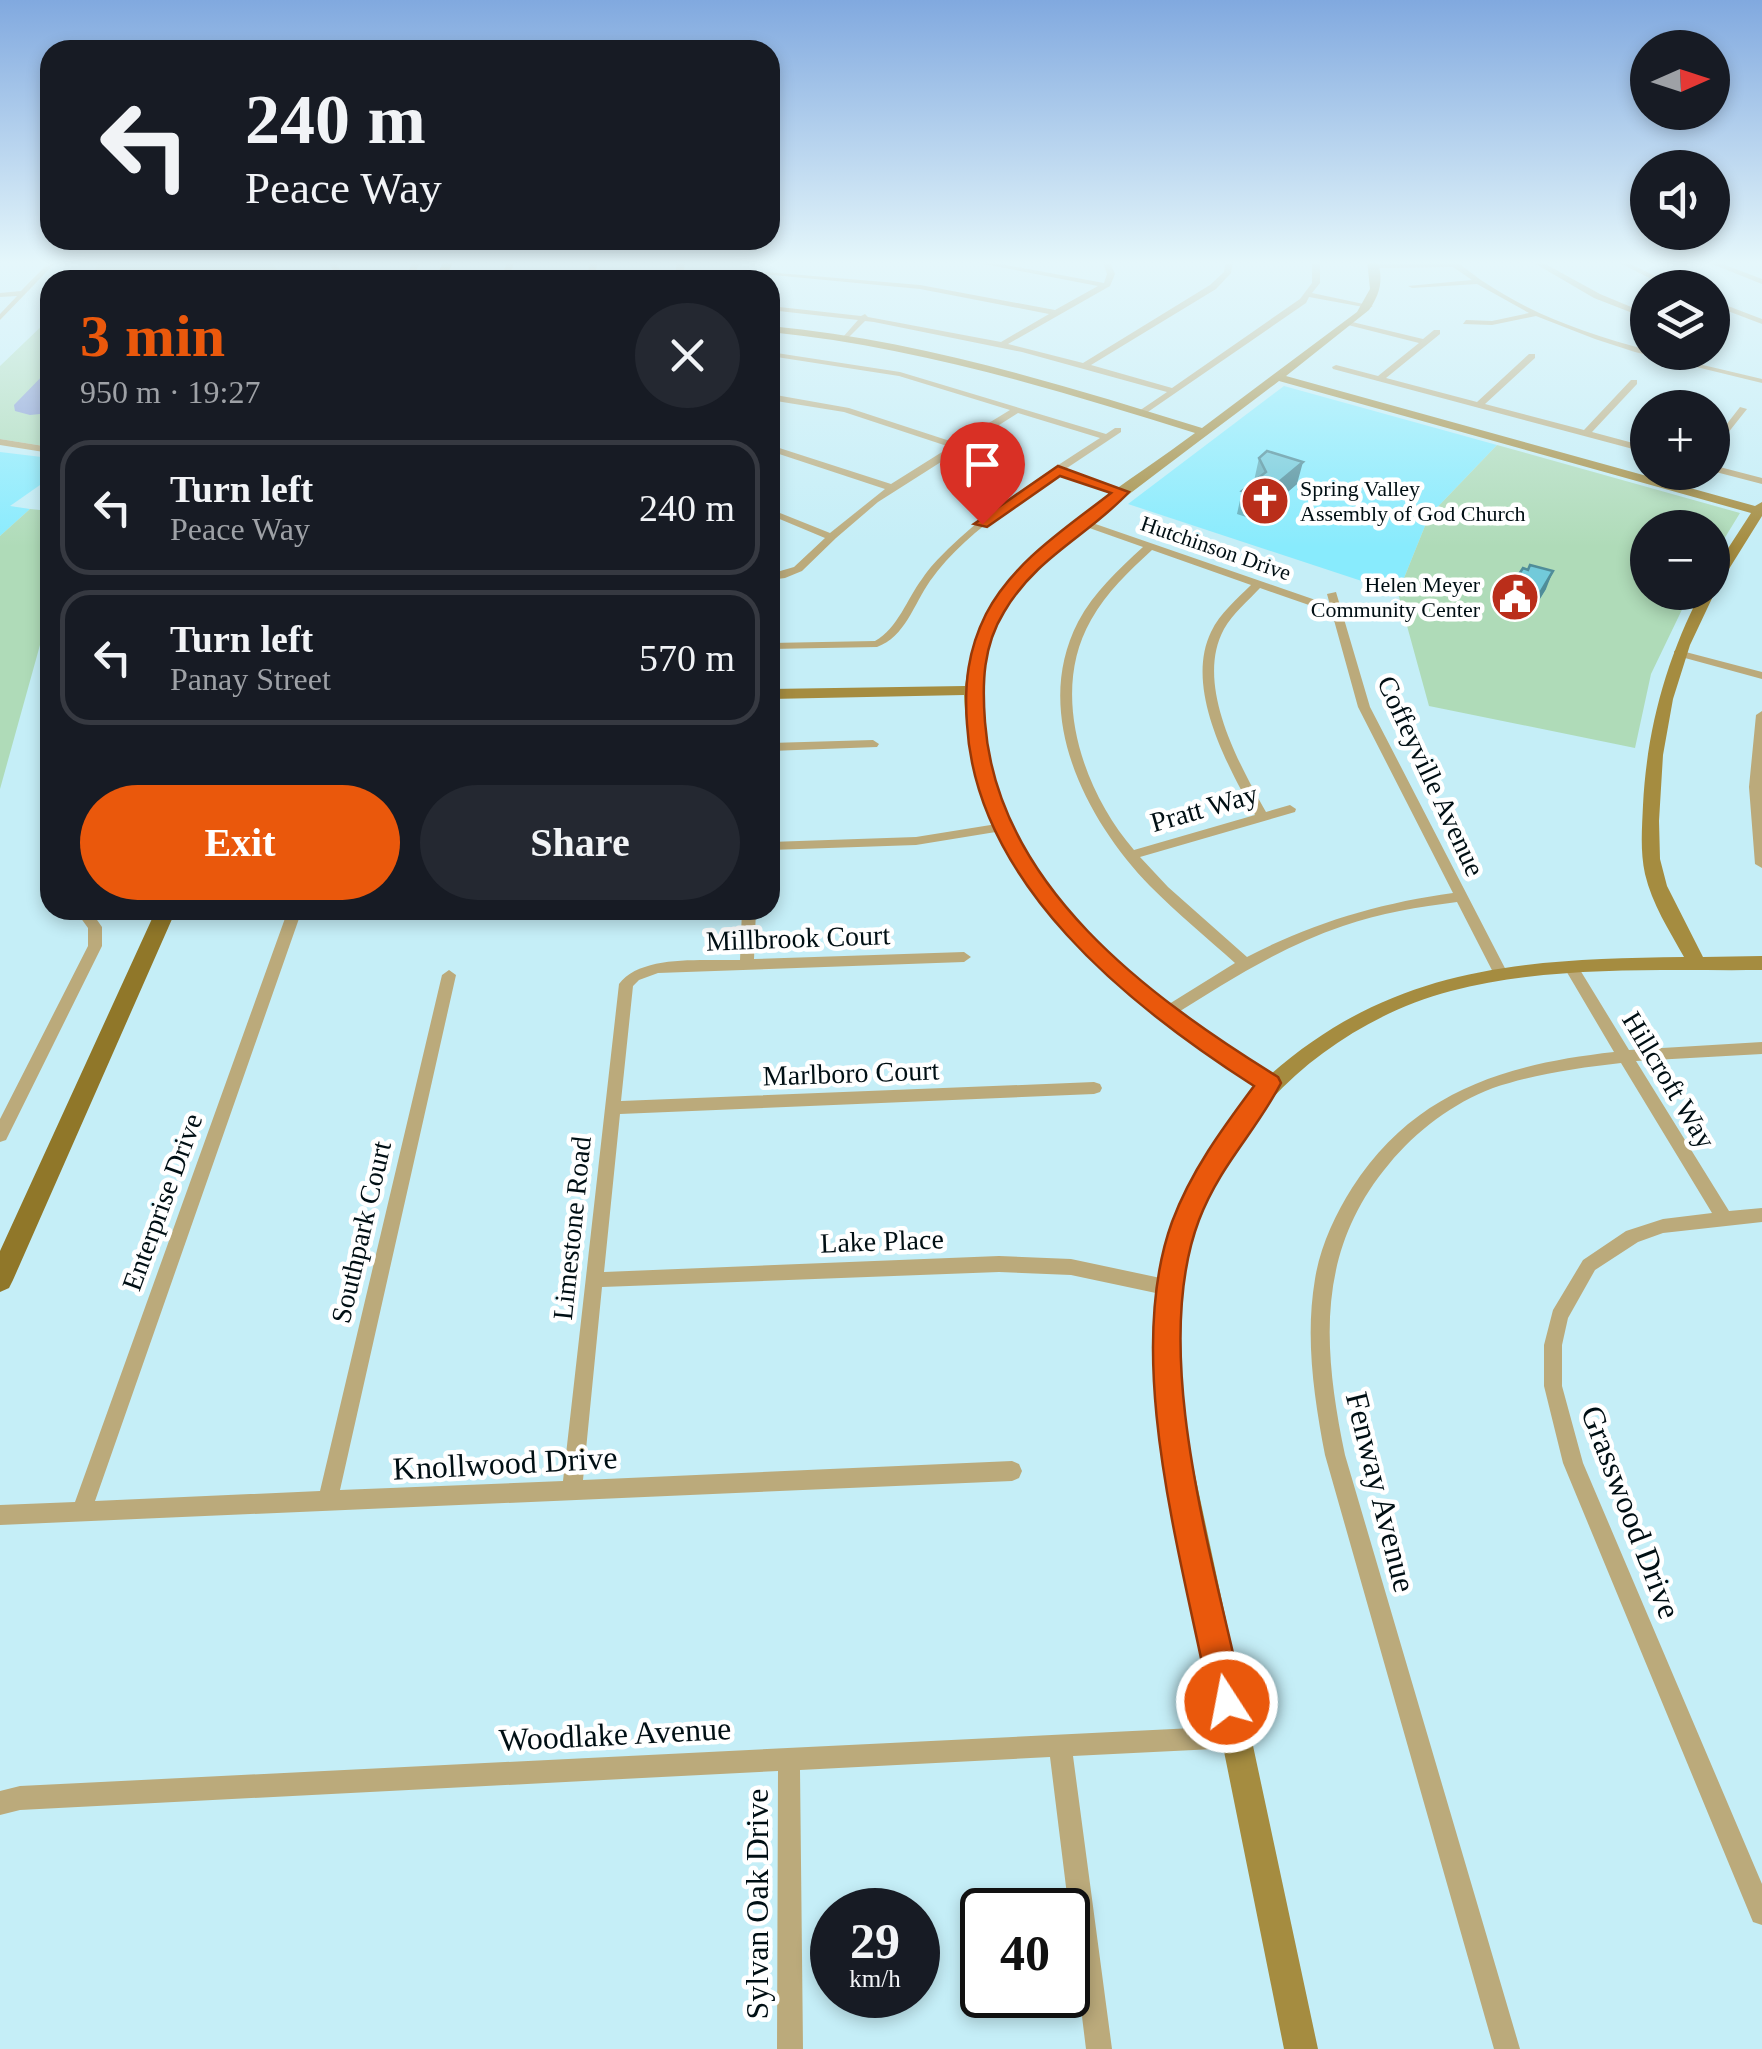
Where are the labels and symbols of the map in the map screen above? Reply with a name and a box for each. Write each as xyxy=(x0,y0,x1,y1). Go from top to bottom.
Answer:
north arrow xyxy=(1630,30,1730,130)
pin xyxy=(940,422,1025,525)
church icon: Spring Valley Assembly of God Church xyxy=(1239,475,1291,527)
place label: Spring Valley Assembly of God Church xyxy=(1300,476,1525,526)
street label: Hutchinson Drive xyxy=(1138,511,1294,585)
public building icon: Helen Meyer Community Center xyxy=(1489,571,1541,623)
place label: Helen Meyer Community Center xyxy=(1311,572,1481,622)
street label: Coffeyville Avenue xyxy=(1371,671,1491,881)
street label: Pratt Way xyxy=(1147,778,1261,838)
street label: Millbrook Court xyxy=(705,919,891,957)
street label: Hillcroft Way xyxy=(1616,1006,1722,1154)
street label: Marlboro Court xyxy=(762,1054,940,1092)
street label: Enterprise Drive xyxy=(116,1109,208,1295)
street label: Limestone Road xyxy=(547,1135,597,1321)
street label: Southpark Court xyxy=(325,1138,397,1326)
street label: Lake Place xyxy=(820,1223,944,1259)
street label: Fenway Avenue xyxy=(1339,1388,1423,1596)
street label: Grasswood Drive xyxy=(1574,1401,1688,1623)
street label: Knollwood Drive xyxy=(392,1439,618,1487)
position arrow xyxy=(1175,1650,1279,1754)
street label: Woodlake Avenue xyxy=(498,1710,732,1758)
street label: Sylvan Oak Drive xyxy=(739,1788,775,2020)
speed limit sign: 40 xyxy=(960,1888,1090,2018)

